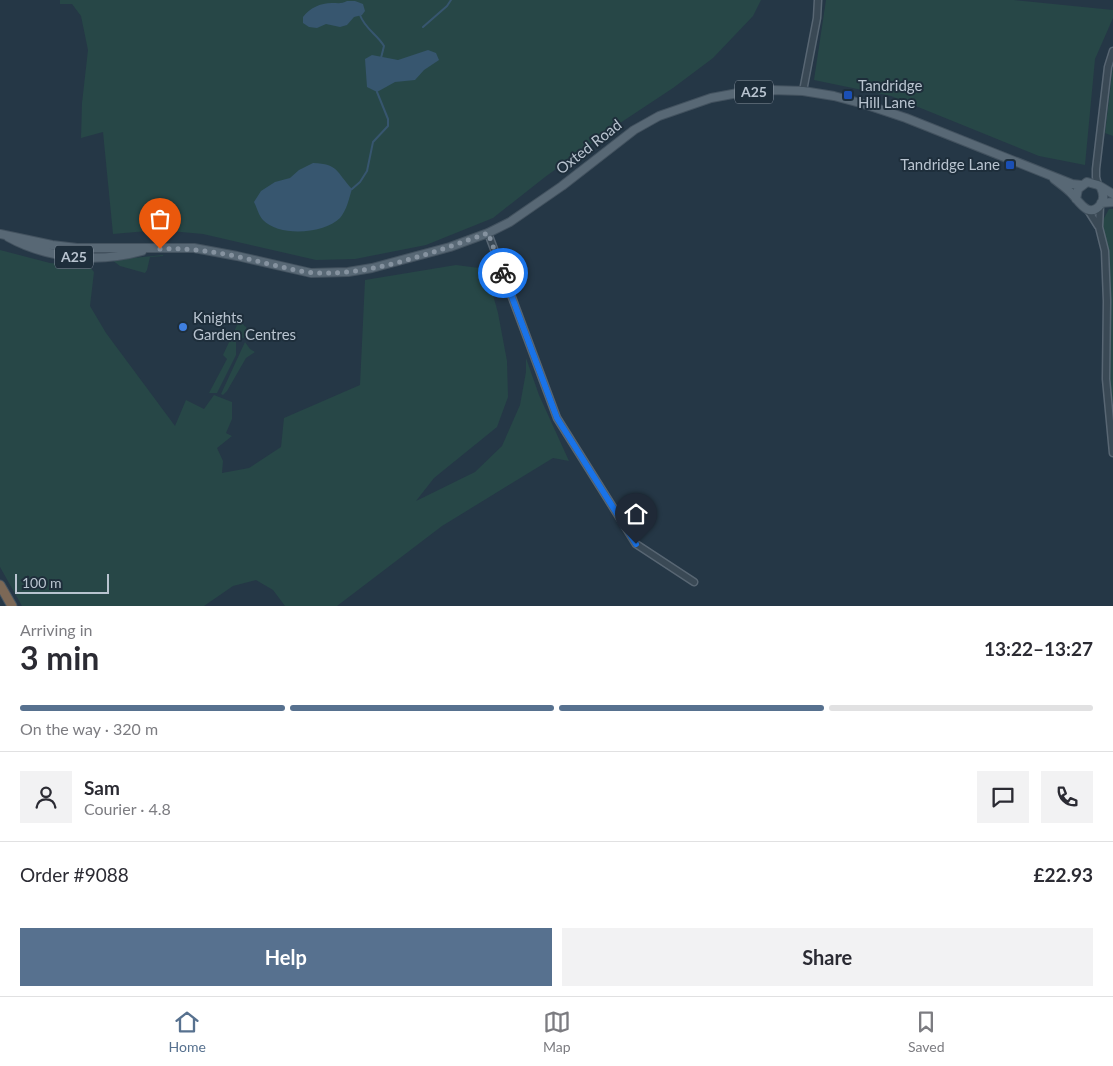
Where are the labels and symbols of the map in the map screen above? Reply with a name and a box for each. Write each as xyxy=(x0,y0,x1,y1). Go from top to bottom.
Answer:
place label: Tandridge Hill Lane xyxy=(858,76,923,111)
road number: A25 xyxy=(735,80,773,104)
marker: Tandridge Hill Lane xyxy=(842,89,854,101)
street label: Oxted Road xyxy=(552,115,625,177)
place label: Tandridge Lane xyxy=(900,155,1000,173)
marker: Tandridge Lane xyxy=(1004,159,1016,171)
pin xyxy=(139,198,181,249)
road number: A25 xyxy=(55,246,93,268)
courier xyxy=(478,248,528,298)
place label: Knights Garden Centres xyxy=(193,308,296,343)
marker: Knights Garden Centres xyxy=(177,321,189,333)
pin xyxy=(615,493,657,544)
scale bar xyxy=(15,571,109,594)

